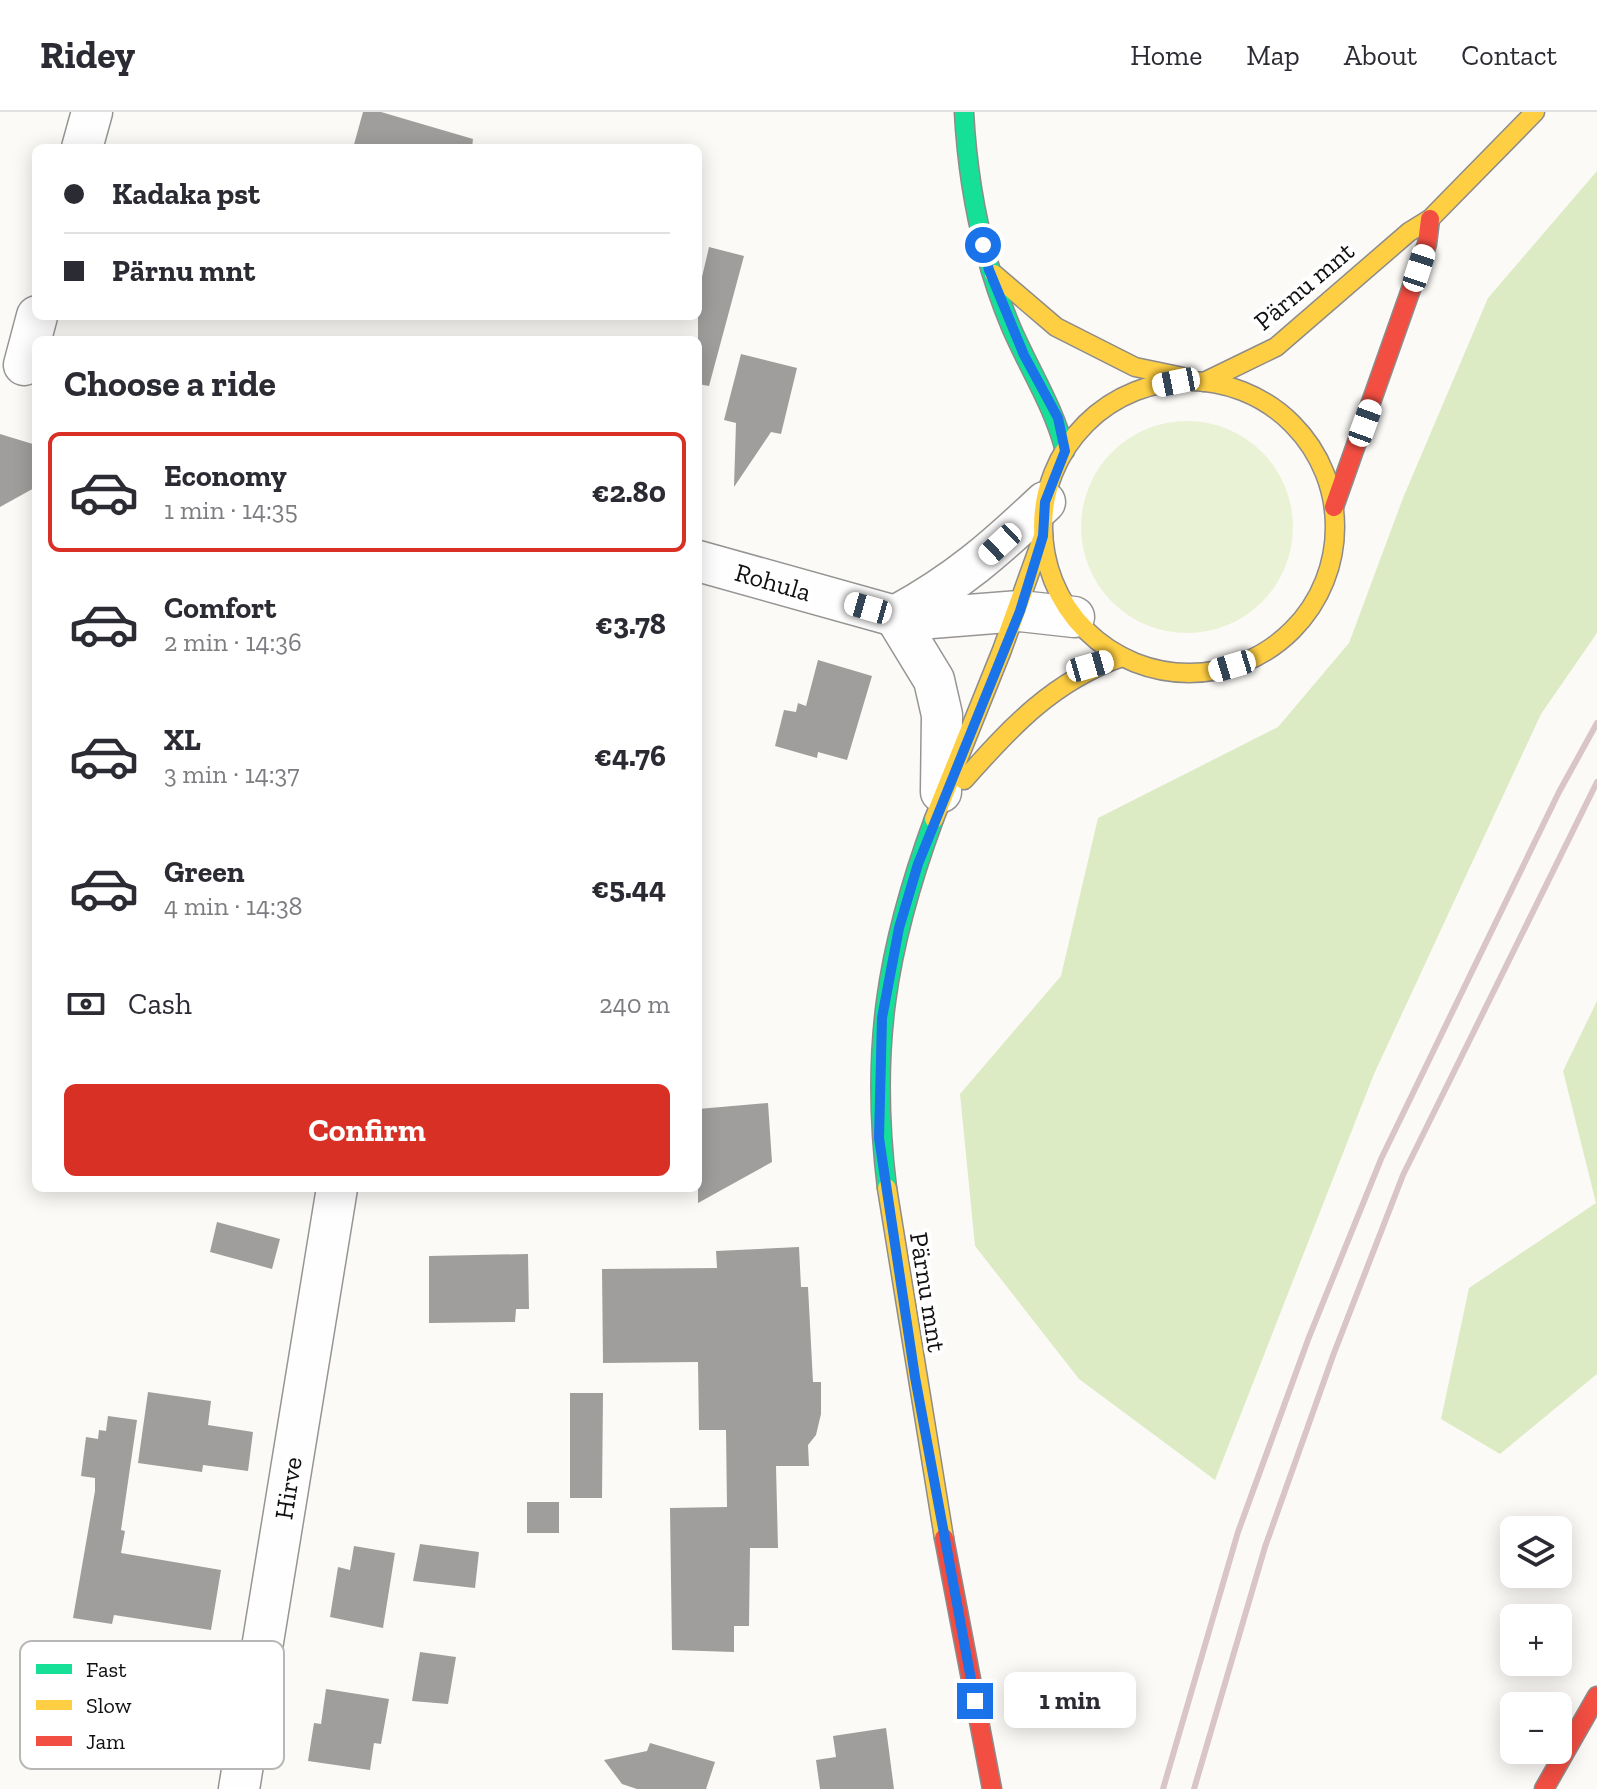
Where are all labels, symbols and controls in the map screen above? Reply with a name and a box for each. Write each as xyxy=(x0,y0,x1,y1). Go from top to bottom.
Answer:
text: Ridey xyxy=(40,32,135,78)
text: Home xyxy=(1130,39,1202,72)
text: Map xyxy=(1246,39,1300,72)
text: About xyxy=(1344,39,1417,72)
text: Contact xyxy=(1461,39,1557,72)
text: Kadaka pst xyxy=(112,176,260,212)
route start xyxy=(965,227,1001,263)
street label: Pärnu mnt xyxy=(1248,235,1361,337)
car xyxy=(1400,241,1438,295)
text: Pärnu mnt xyxy=(112,253,255,289)
text: Choose a ride xyxy=(64,362,276,405)
car xyxy=(1150,366,1202,398)
car xyxy=(1346,396,1384,450)
icon: car xyxy=(68,456,140,528)
text: Economy xyxy=(164,458,287,494)
text: €2.80 xyxy=(592,474,666,510)
text: 1 min · 14:35 xyxy=(164,494,298,526)
car xyxy=(974,519,1026,569)
street label: Rohula xyxy=(731,556,815,608)
icon: car xyxy=(68,588,140,660)
text: Comfort xyxy=(164,590,276,626)
car xyxy=(842,590,894,626)
text: €3.78 xyxy=(595,606,666,642)
text: 2 min · 14:36 xyxy=(164,626,302,658)
car xyxy=(1064,648,1116,684)
car xyxy=(1206,648,1258,684)
icon: car xyxy=(68,720,140,792)
text: XL xyxy=(164,722,201,758)
text: €4.76 xyxy=(594,738,666,774)
text: 3 min · 14:37 xyxy=(164,758,300,790)
icon: car xyxy=(68,852,140,924)
text: Green xyxy=(164,854,244,890)
text: €5.44 xyxy=(592,870,666,906)
text: 4 min · 14:38 xyxy=(164,890,303,922)
icon: cash xyxy=(64,982,108,1026)
text: Cash xyxy=(128,986,192,1022)
text: 240 m xyxy=(599,988,670,1020)
button: Confirm xyxy=(64,1084,670,1176)
street label: Pärnu mnt xyxy=(903,1230,953,1354)
street label: Hirve xyxy=(267,1454,309,1522)
map controls xyxy=(1500,1516,1572,1764)
button: layers xyxy=(1500,1516,1572,1588)
button: + xyxy=(1500,1604,1572,1676)
legend xyxy=(20,1641,284,1769)
text: Fast xyxy=(86,1656,127,1683)
callout: 1 min xyxy=(1003,1673,1135,1729)
route end xyxy=(957,1683,993,1719)
text: 1 min xyxy=(1039,1684,1101,1716)
text: Slow xyxy=(86,1692,132,1719)
button: − xyxy=(1500,1692,1572,1764)
text: Jam xyxy=(86,1728,125,1755)

